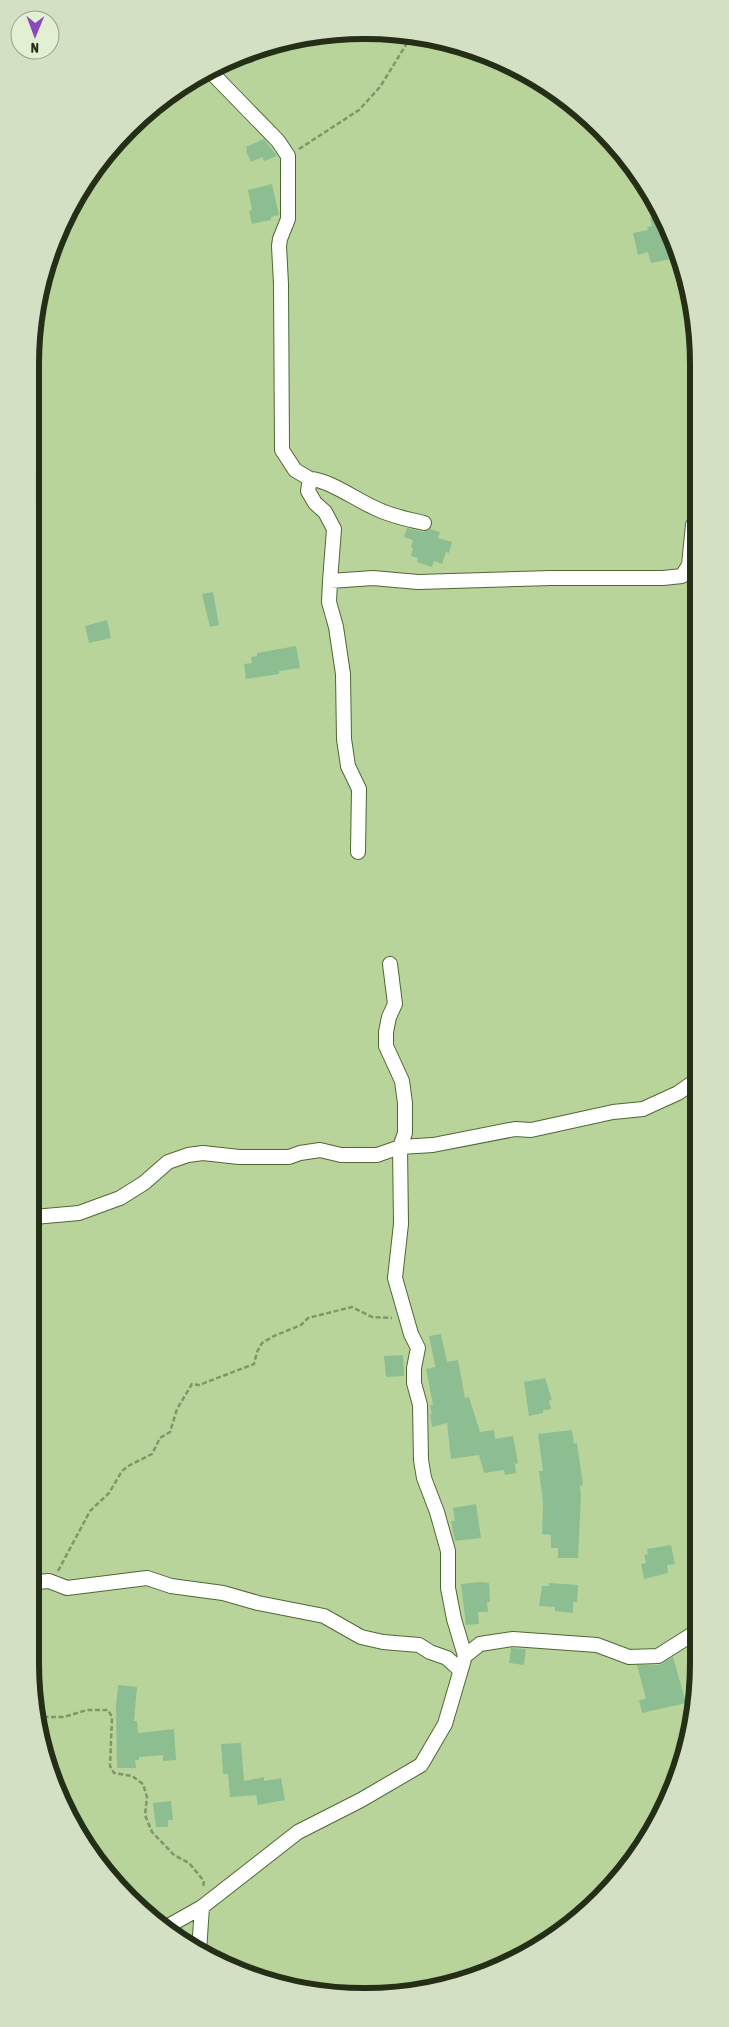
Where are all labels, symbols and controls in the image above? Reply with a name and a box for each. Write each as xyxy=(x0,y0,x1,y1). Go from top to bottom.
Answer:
north arrow xyxy=(10,10,60,60)
text: N xyxy=(31,40,39,56)

